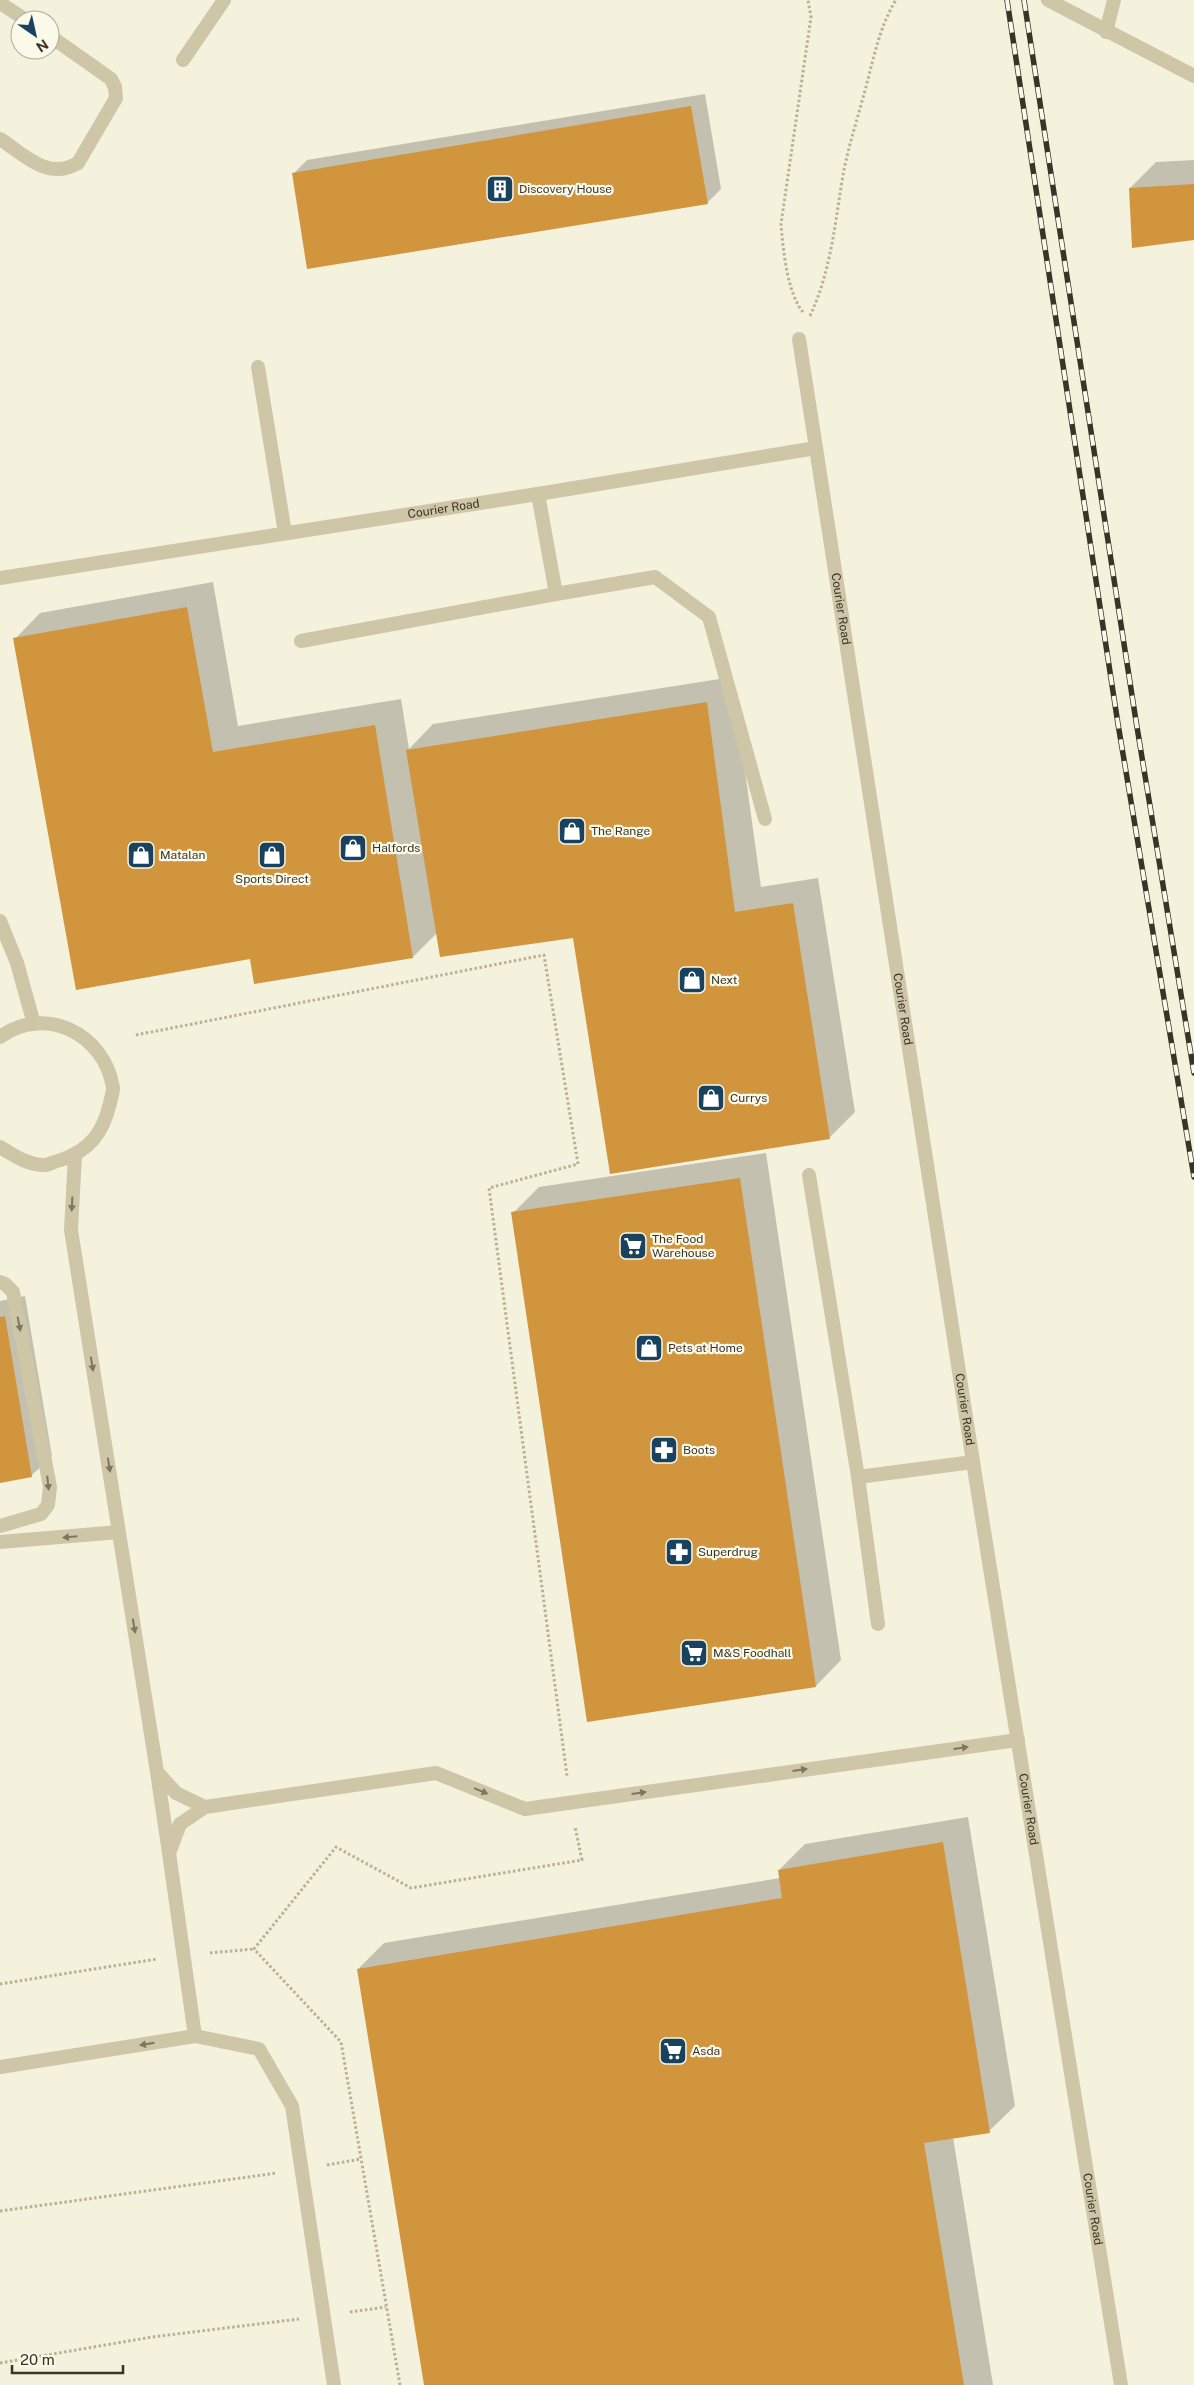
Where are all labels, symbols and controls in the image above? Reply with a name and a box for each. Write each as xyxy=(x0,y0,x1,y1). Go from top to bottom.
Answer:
north arrow xyxy=(10,10,60,60)
text: N xyxy=(33,36,51,55)
building icon: Discovery House xyxy=(485,174,515,204)
place label: Discovery House xyxy=(519,182,612,196)
street label: Courier Road xyxy=(407,496,481,521)
street label: Courier Road xyxy=(828,572,853,646)
shop icon: The Range xyxy=(557,816,587,846)
place label: The Range xyxy=(591,824,651,838)
shop icon: Halfords xyxy=(338,833,368,863)
shop icon: Matalan xyxy=(126,840,156,870)
shop icon: Sports Direct xyxy=(257,840,287,870)
place label: Halfords xyxy=(372,841,420,855)
place label: Matalan xyxy=(160,848,205,862)
place label: Sports Direct xyxy=(235,872,309,886)
shop icon: Next xyxy=(677,965,707,995)
street label: Courier Road xyxy=(890,972,915,1046)
place label: Next xyxy=(711,973,738,987)
shop icon: Currys xyxy=(696,1083,726,1113)
place label: Currys xyxy=(730,1091,767,1105)
one-way arrow xyxy=(68,1196,76,1212)
supermarket icon: The Food Warehouse xyxy=(618,1231,648,1261)
place label: The Food Warehouse xyxy=(652,1232,715,1260)
one-way arrow xyxy=(15,1316,23,1331)
shop icon: Pets at Home xyxy=(634,1333,664,1363)
place label: Pets at Home xyxy=(668,1341,743,1355)
one-way arrow xyxy=(89,1357,97,1373)
street label: Courier Road xyxy=(952,1372,977,1446)
pharmacy icon: Boots xyxy=(649,1435,679,1465)
place label: Boots xyxy=(683,1443,715,1457)
one-way arrow xyxy=(105,1458,113,1474)
one-way arrow xyxy=(44,1476,52,1492)
one-way arrow xyxy=(62,1533,78,1541)
pharmacy icon: Superdrug xyxy=(664,1537,694,1567)
place label: Superdrug xyxy=(698,1545,758,1559)
one-way arrow xyxy=(130,1618,138,1634)
supermarket icon: M&S Foodhall xyxy=(679,1638,709,1668)
place label: M&S Foodhall xyxy=(713,1646,792,1660)
one-way arrow xyxy=(953,1744,969,1752)
one-way arrow xyxy=(792,1766,808,1774)
street label: Courier Road xyxy=(1016,1772,1041,1846)
one-way arrow xyxy=(474,1787,489,1795)
one-way arrow xyxy=(631,1789,647,1797)
supermarket icon: Asda xyxy=(658,2036,688,2066)
one-way arrow xyxy=(139,2040,155,2048)
place label: Asda xyxy=(692,2044,720,2058)
street label: Courier Road xyxy=(1080,2172,1105,2246)
scale bar xyxy=(12,2342,124,2374)
text: 20 m xyxy=(20,2351,55,2368)

